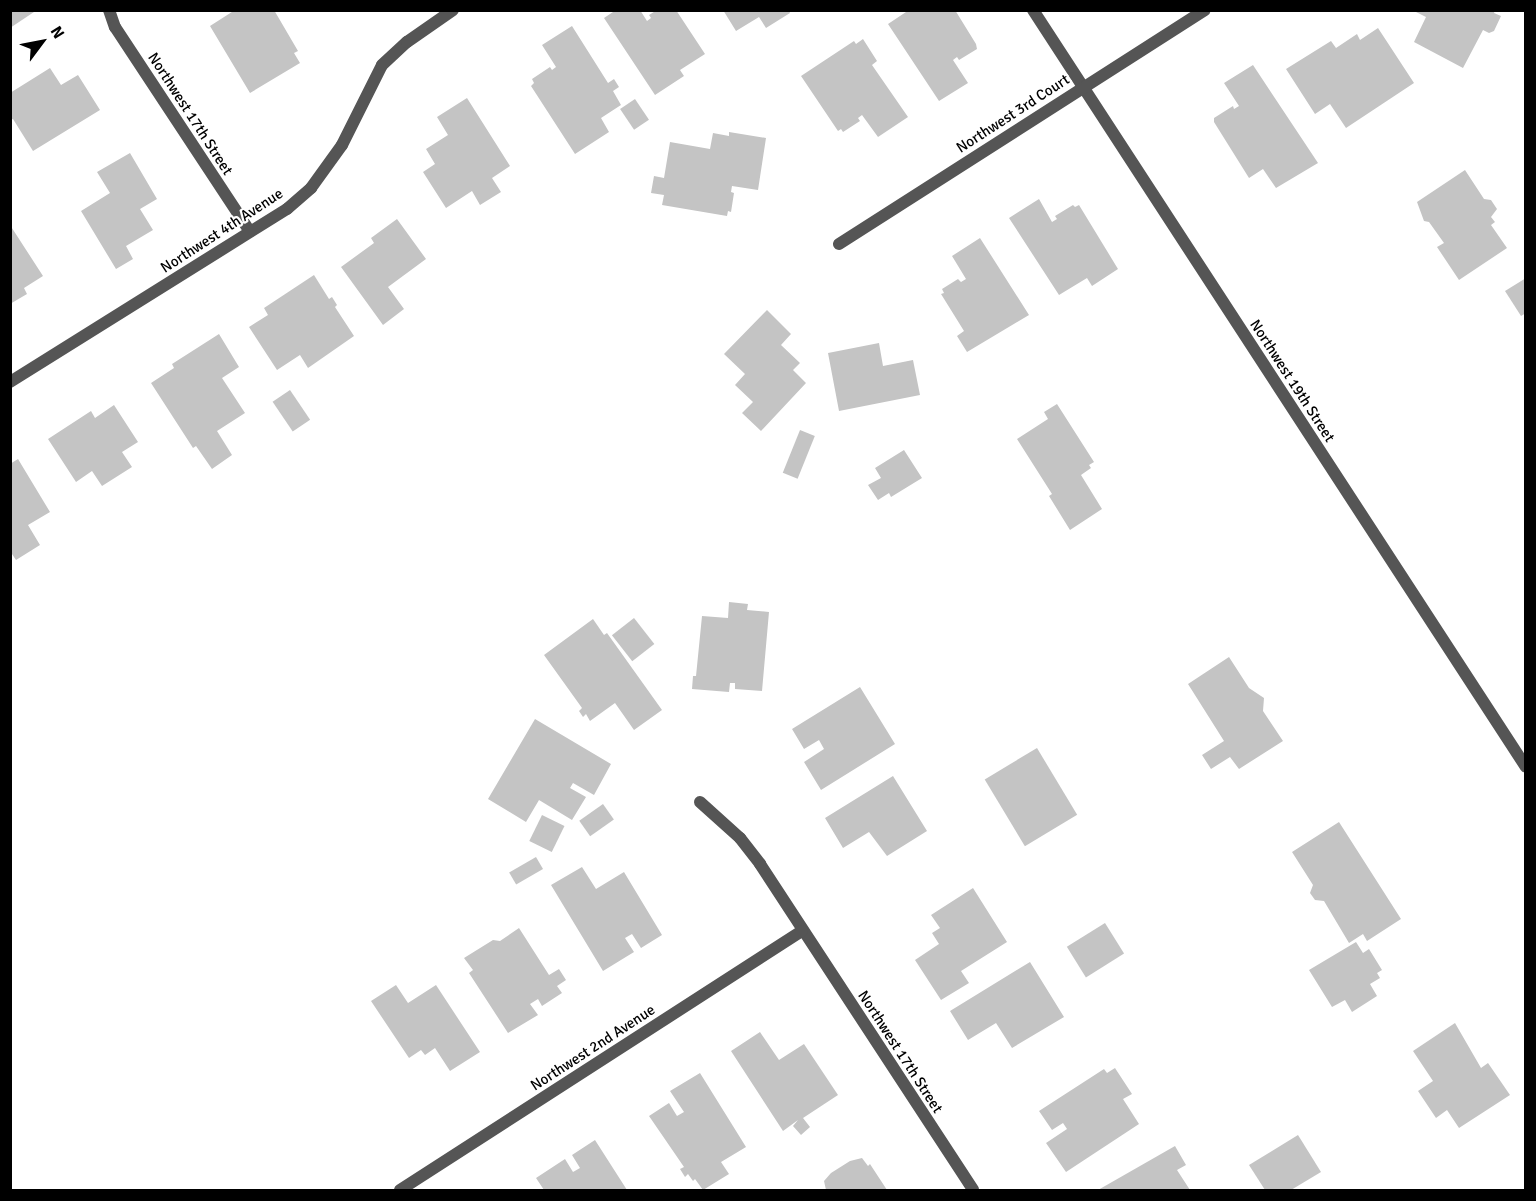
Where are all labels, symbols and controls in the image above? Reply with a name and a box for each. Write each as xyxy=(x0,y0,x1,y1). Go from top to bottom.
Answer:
north arrow xyxy=(12,12,72,72)
text: N xyxy=(46,22,69,42)
street label: Northwest 17th Street xyxy=(144,49,236,179)
street label: Northwest 3rd Court xyxy=(953,71,1073,157)
street label: Northwest 4th Avenue xyxy=(158,185,286,277)
street label: Northwest 19th Street xyxy=(1246,316,1338,446)
street label: Northwest 17th Street xyxy=(854,987,946,1117)
street label: Northwest 2nd Avenue xyxy=(527,1001,659,1095)

